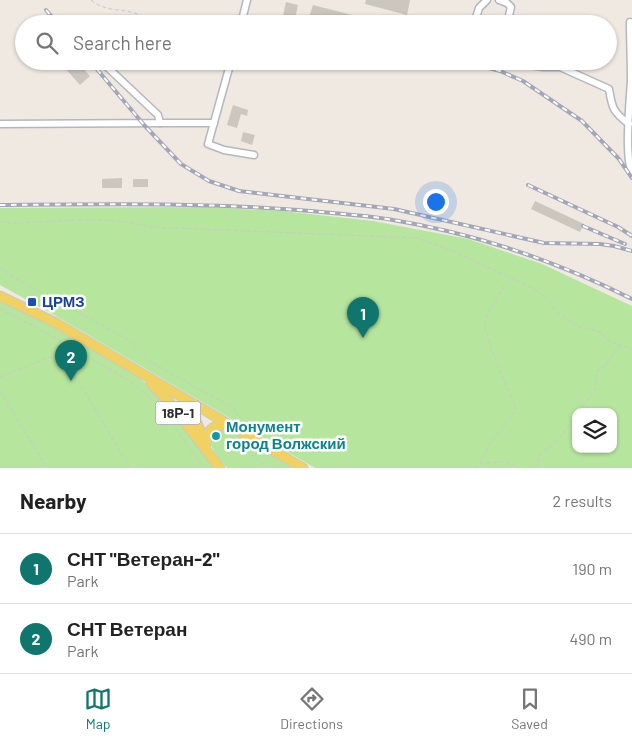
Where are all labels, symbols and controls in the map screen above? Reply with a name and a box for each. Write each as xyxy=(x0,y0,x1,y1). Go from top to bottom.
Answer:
search box xyxy=(15,15,617,70)
icon: search xyxy=(33,29,61,57)
text: Search here xyxy=(73,31,172,54)
your location xyxy=(423,189,449,215)
place label: ЦРМЗ xyxy=(42,292,85,310)
marker: ЦРМЗ xyxy=(26,296,38,308)
pin: 1 xyxy=(347,297,379,338)
pin: 2 xyxy=(55,340,87,381)
road number: 18Р-1 xyxy=(156,402,200,424)
map controls xyxy=(572,408,617,453)
button: layers xyxy=(572,408,617,453)
place label: Монумент город Волжский xyxy=(226,417,346,452)
marker: Монумент город Волжский xyxy=(210,430,222,442)
text: Nearby xyxy=(20,488,86,513)
text: 2 results xyxy=(553,491,612,510)
text: СНТ "Ветеран-2" xyxy=(67,547,219,570)
text: 1 xyxy=(33,559,39,578)
text: 190 m xyxy=(573,559,612,578)
text: Park xyxy=(67,571,98,590)
text: СНТ Ветеран xyxy=(67,617,187,640)
text: 2 xyxy=(32,629,40,648)
text: 490 m xyxy=(569,629,612,648)
text: Park xyxy=(67,641,98,660)
tab: Map xyxy=(84,685,112,732)
tab: Directions xyxy=(280,685,343,732)
tab: Saved xyxy=(511,685,548,732)

